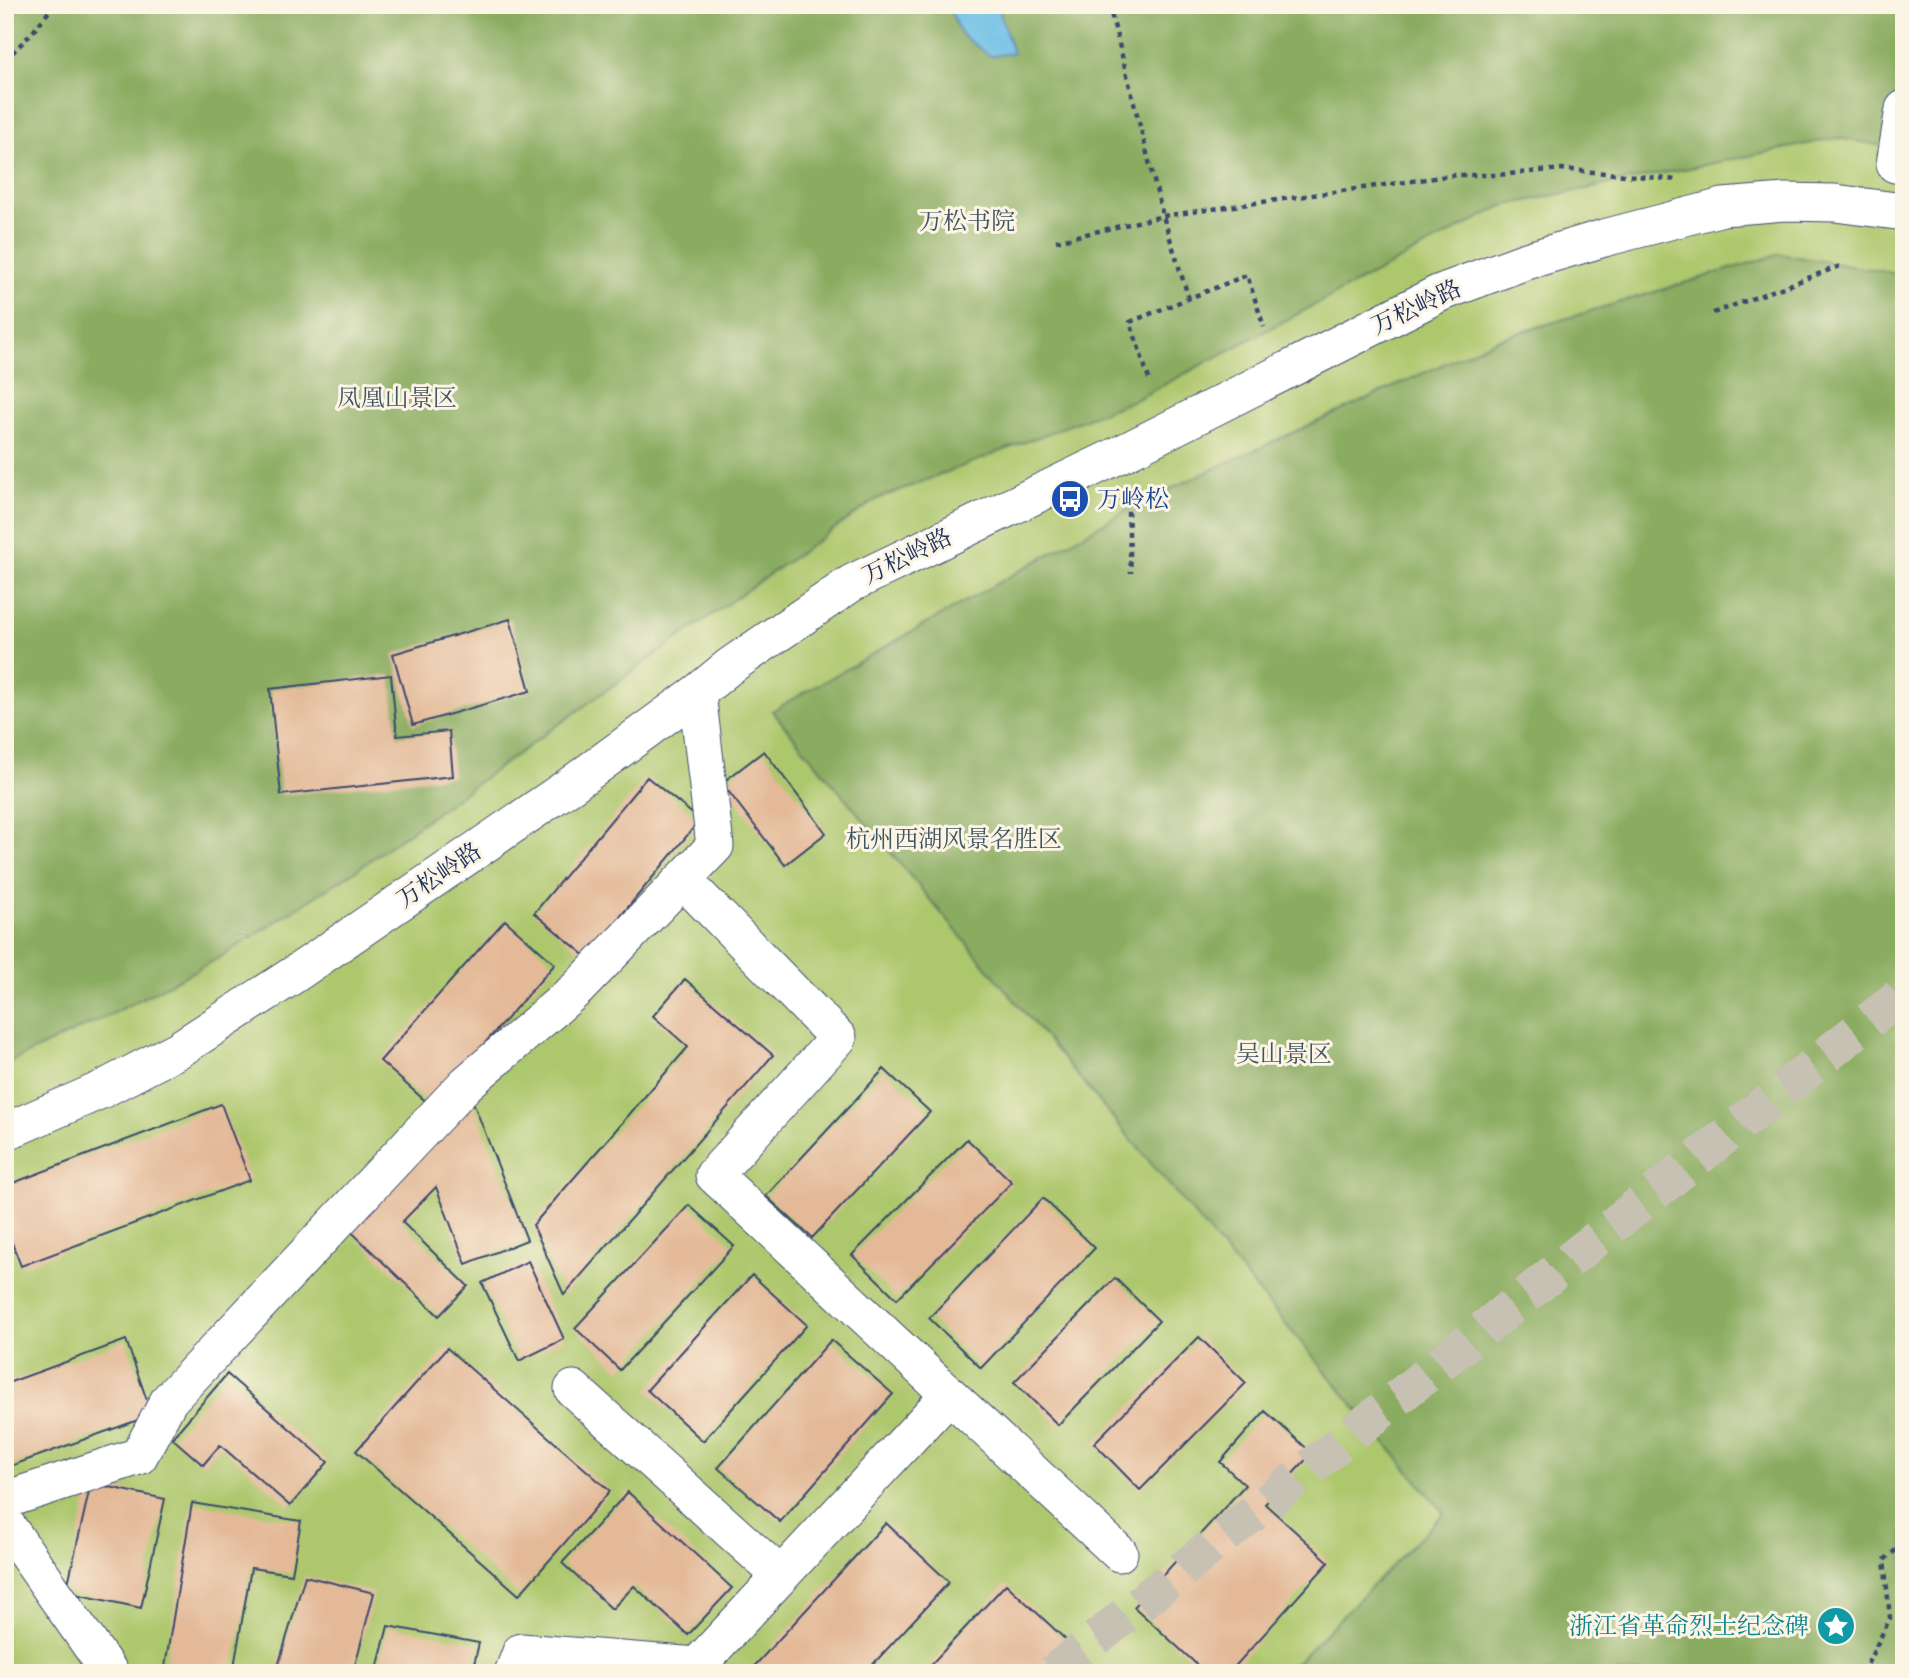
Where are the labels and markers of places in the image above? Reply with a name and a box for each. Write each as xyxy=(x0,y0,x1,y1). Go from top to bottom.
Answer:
bus stop icon: 万岭松 xyxy=(1049,478,1091,520)
place label: 万岭松 xyxy=(1097,485,1169,513)
place icon: 浙江省革命烈士纪念碑 xyxy=(1815,1605,1857,1647)
place label: 浙江省革命烈士纪念碑 xyxy=(1569,1612,1809,1640)

